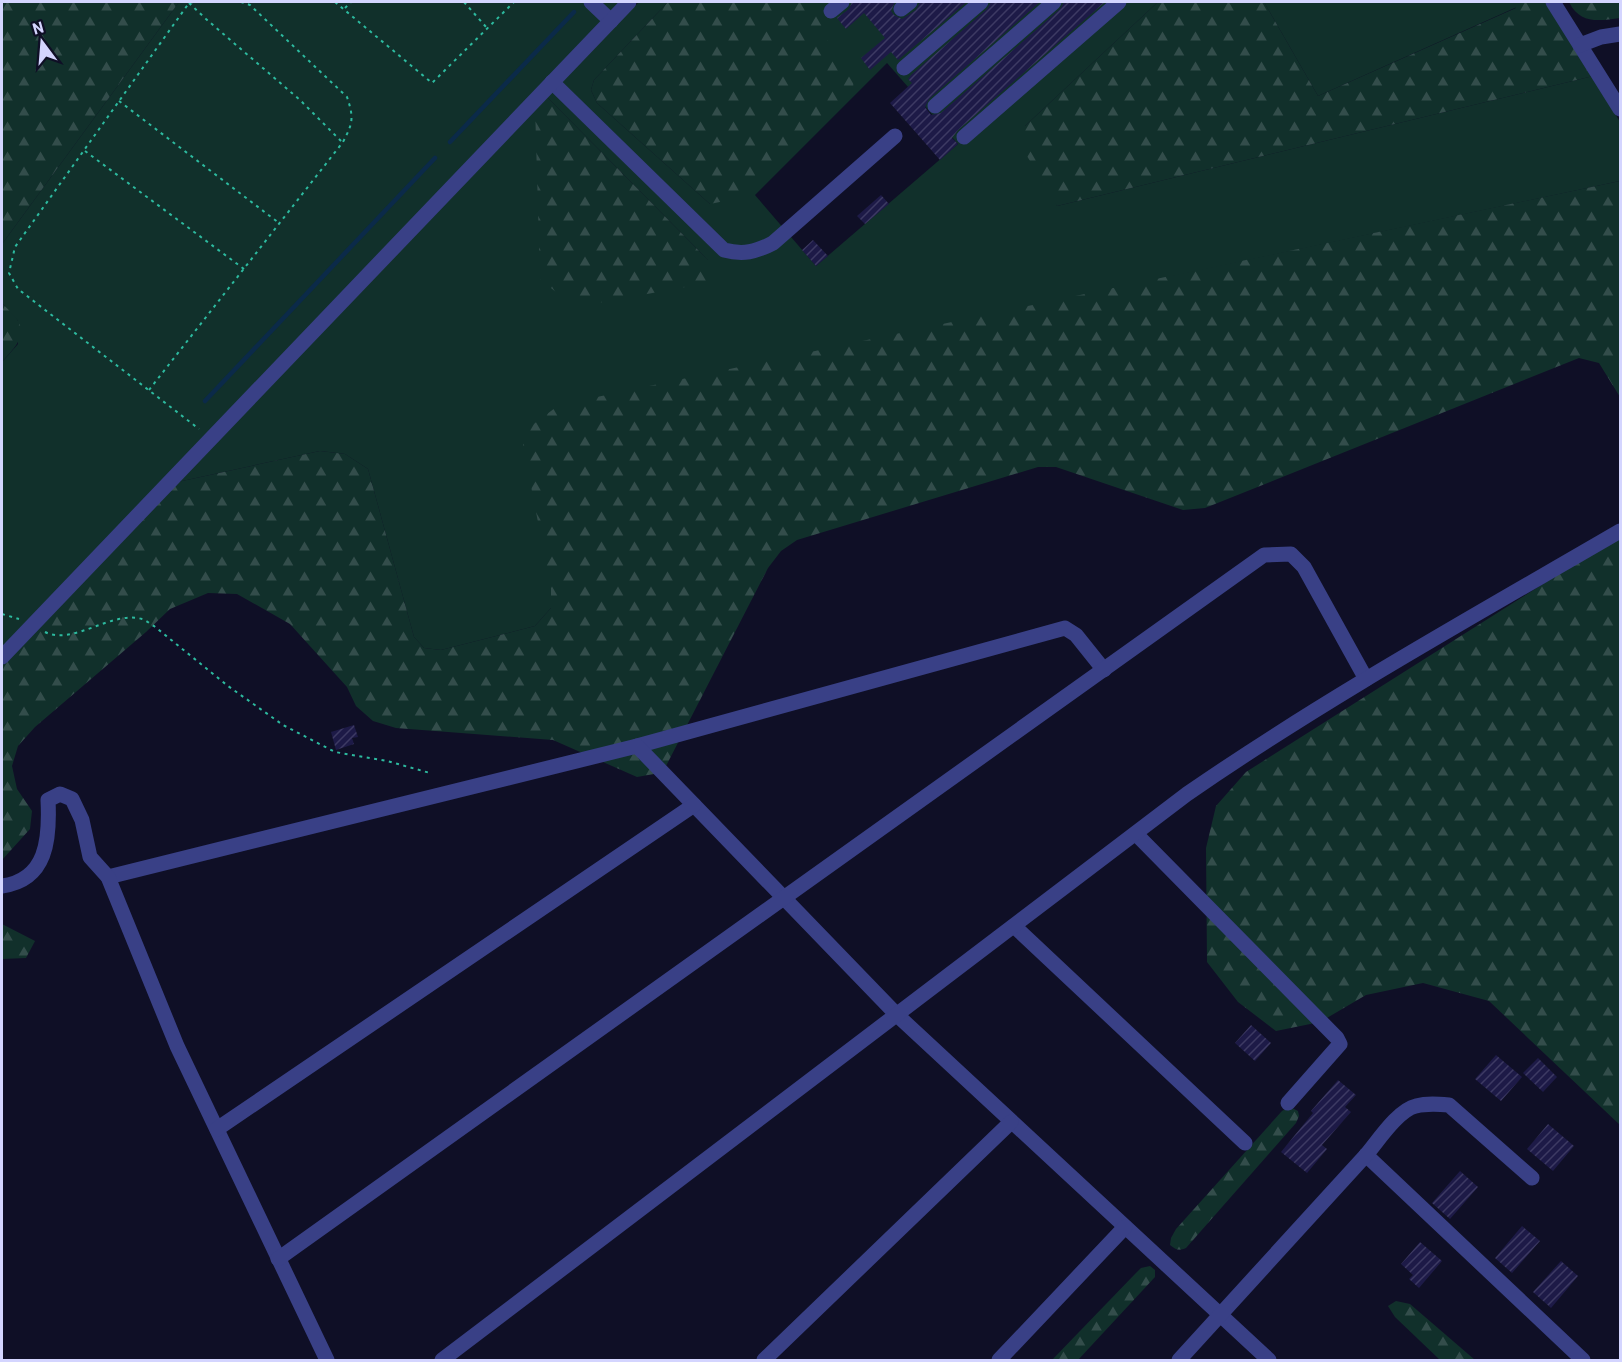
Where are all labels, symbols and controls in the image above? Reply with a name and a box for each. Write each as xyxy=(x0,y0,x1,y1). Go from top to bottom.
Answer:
north arrow xyxy=(12,12,72,72)
text: N xyxy=(30,17,45,38)

